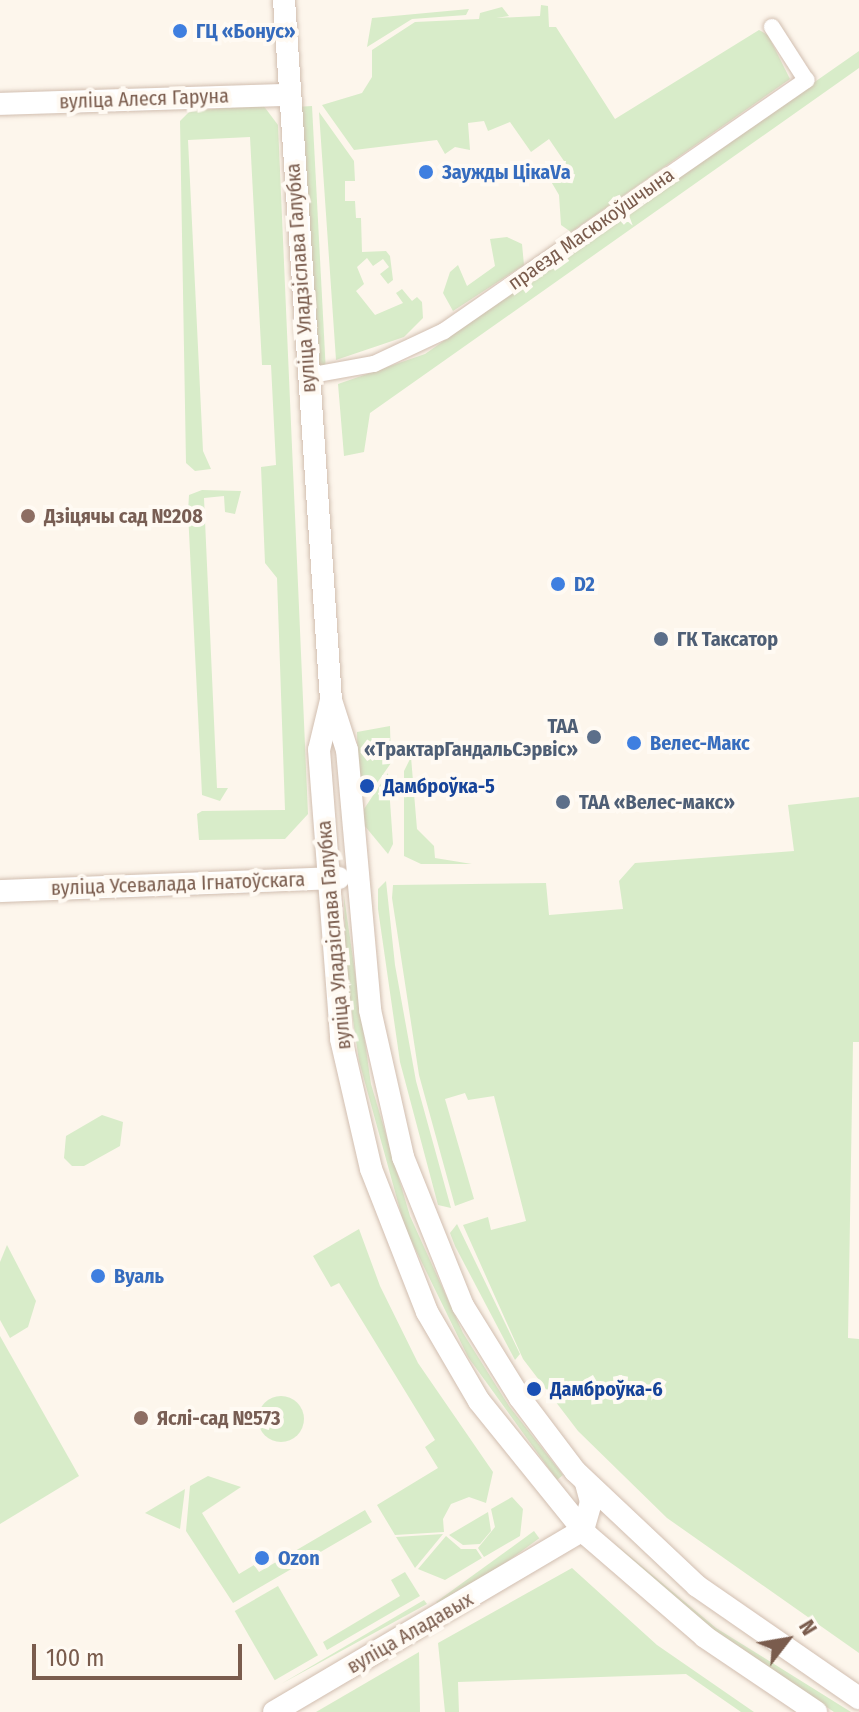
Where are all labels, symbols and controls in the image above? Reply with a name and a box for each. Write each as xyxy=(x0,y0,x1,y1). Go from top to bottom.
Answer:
place label: ГЦ «Бонус» xyxy=(196,19,296,43)
marker: ГЦ «Бонус» xyxy=(171,22,189,40)
street label: вуліца Алеся Гаруна xyxy=(59,84,229,114)
place label: Заужды ЦікаVа xyxy=(442,160,571,184)
street label: вуліца Уладзіслава Галубка xyxy=(281,162,321,394)
marker: Заужды ЦікаVа xyxy=(417,163,435,181)
street label: праезд Масюкоўшчына xyxy=(503,163,679,295)
place label: Дзіцячы сад №208 xyxy=(44,504,203,528)
marker: Дзіцячы сад №208 xyxy=(19,507,37,525)
place label: D2 xyxy=(574,572,595,596)
marker: D2 xyxy=(549,575,567,593)
place label: ГК Таксатор xyxy=(677,627,778,651)
marker: ГК Таксатор xyxy=(652,630,670,648)
place label: ТАА «ТрактарГандальСэрвіс» xyxy=(364,714,578,761)
marker: ТАА «ТрактарГандальСэрвіс» xyxy=(585,728,603,746)
place label: Велес-Макс xyxy=(650,731,750,755)
marker: Велес-Макс xyxy=(625,734,643,752)
place label: Дамброўка-5 xyxy=(383,774,495,798)
marker: Дамброўка-5 xyxy=(358,777,376,795)
place label: ТАА «Велес-макс» xyxy=(579,790,735,814)
marker: ТАА «Велес-макс» xyxy=(554,793,572,811)
street label: вуліца Уладзіслава Галубка xyxy=(312,819,356,1051)
street label: вуліца Усевалада Ігнатоўскага xyxy=(50,868,306,900)
place label: Вуаль xyxy=(114,1264,164,1288)
marker: Вуаль xyxy=(89,1267,107,1285)
place label: Дамброўка-6 xyxy=(550,1377,663,1401)
marker: Дамброўка-6 xyxy=(525,1380,543,1398)
place label: Яслі-сад №573 xyxy=(157,1406,280,1430)
marker: Яслі-сад №573 xyxy=(132,1409,150,1427)
place label: Ozon xyxy=(278,1546,320,1570)
marker: Ozon xyxy=(253,1549,271,1567)
street label: вуліца Аладавых xyxy=(343,1587,477,1679)
north arrow xyxy=(747,1600,827,1680)
text: N xyxy=(793,1615,823,1640)
scale bar xyxy=(36,1628,246,1678)
text: 100 m xyxy=(46,1644,104,1672)

